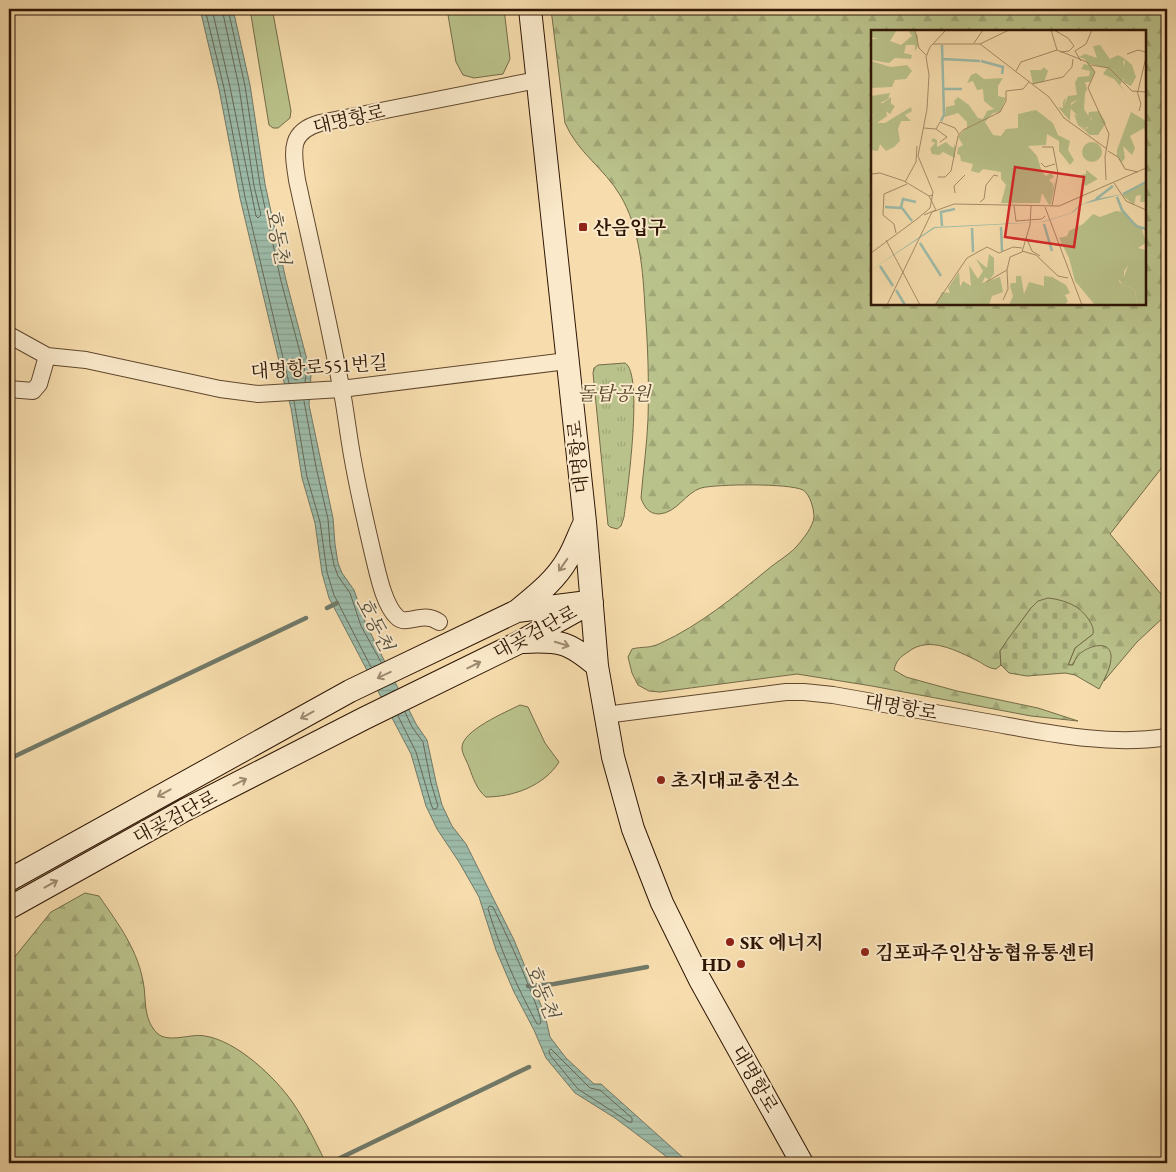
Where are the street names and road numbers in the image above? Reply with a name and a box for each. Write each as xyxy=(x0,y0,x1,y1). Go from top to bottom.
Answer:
street label: 대명항로 xyxy=(310,99,388,139)
street label: 대명항로551번길 xyxy=(250,350,388,384)
street label: 대명항로 xyxy=(562,419,594,495)
street label: 대곶검단로 xyxy=(489,599,581,665)
street label: 대명항로 xyxy=(863,688,939,726)
street label: 대곶검단로 xyxy=(129,784,221,850)
street label: 대명항로 xyxy=(726,1041,784,1117)

